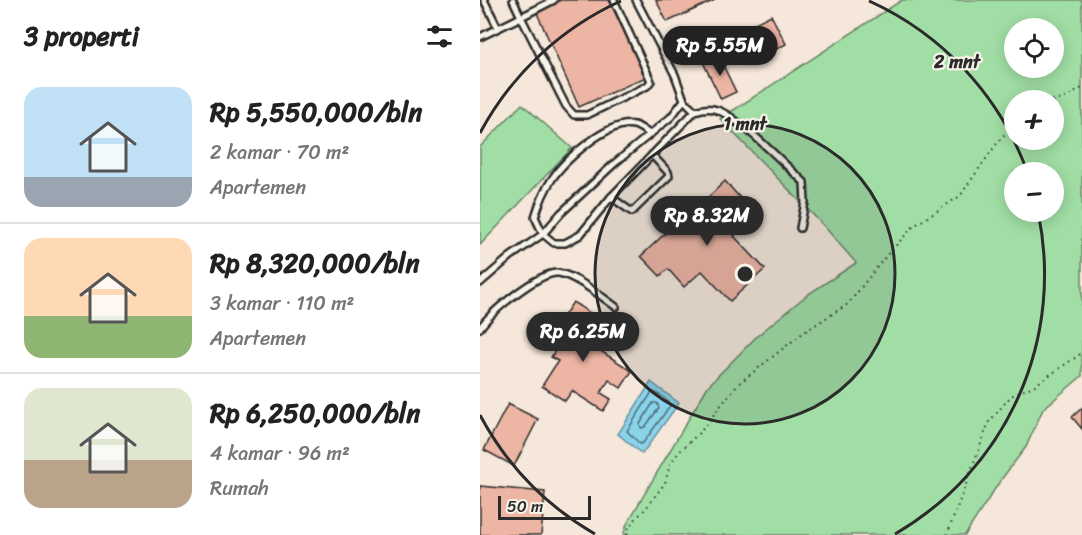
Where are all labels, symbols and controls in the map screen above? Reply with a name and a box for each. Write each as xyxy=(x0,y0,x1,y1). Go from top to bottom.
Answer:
text: 3 properti xyxy=(24,13,139,59)
map controls xyxy=(1004,18,1064,222)
button: locate xyxy=(1004,18,1064,78)
icon: filters xyxy=(423,20,456,53)
pin: Rp 5.55M xyxy=(658,26,782,77)
text: Rp 5.55M xyxy=(677,28,763,63)
text: 2 mnt xyxy=(933,46,982,78)
text: Rp 5,550,000/bln xyxy=(210,89,422,135)
button: + xyxy=(1004,90,1064,150)
text: 1 mnt xyxy=(723,108,768,140)
icon: home xyxy=(72,111,144,183)
text: 2 kamar · 70 m² xyxy=(210,135,349,170)
button: − xyxy=(1004,162,1064,222)
text: Apartemen xyxy=(210,170,306,205)
pin: Rp 8.32M xyxy=(645,196,769,247)
text: Rp 8.32M xyxy=(665,198,749,233)
text: Rp 8,320,000/bln xyxy=(210,240,420,286)
icon: home xyxy=(72,262,144,334)
centre of rings xyxy=(735,264,755,284)
text: 3 kamar · 110 m² xyxy=(210,286,354,321)
pin: Rp 6.25M xyxy=(521,312,645,363)
text: Rp 6.25M xyxy=(540,314,626,349)
text: Apartemen xyxy=(210,321,306,356)
text: Rp 6,250,000/bln xyxy=(210,390,420,436)
icon: home xyxy=(72,412,144,484)
text: 4 kamar · 96 m² xyxy=(210,436,350,471)
text: Rumah xyxy=(210,471,269,506)
text: 50 m xyxy=(507,492,543,521)
scale bar xyxy=(498,493,591,520)

